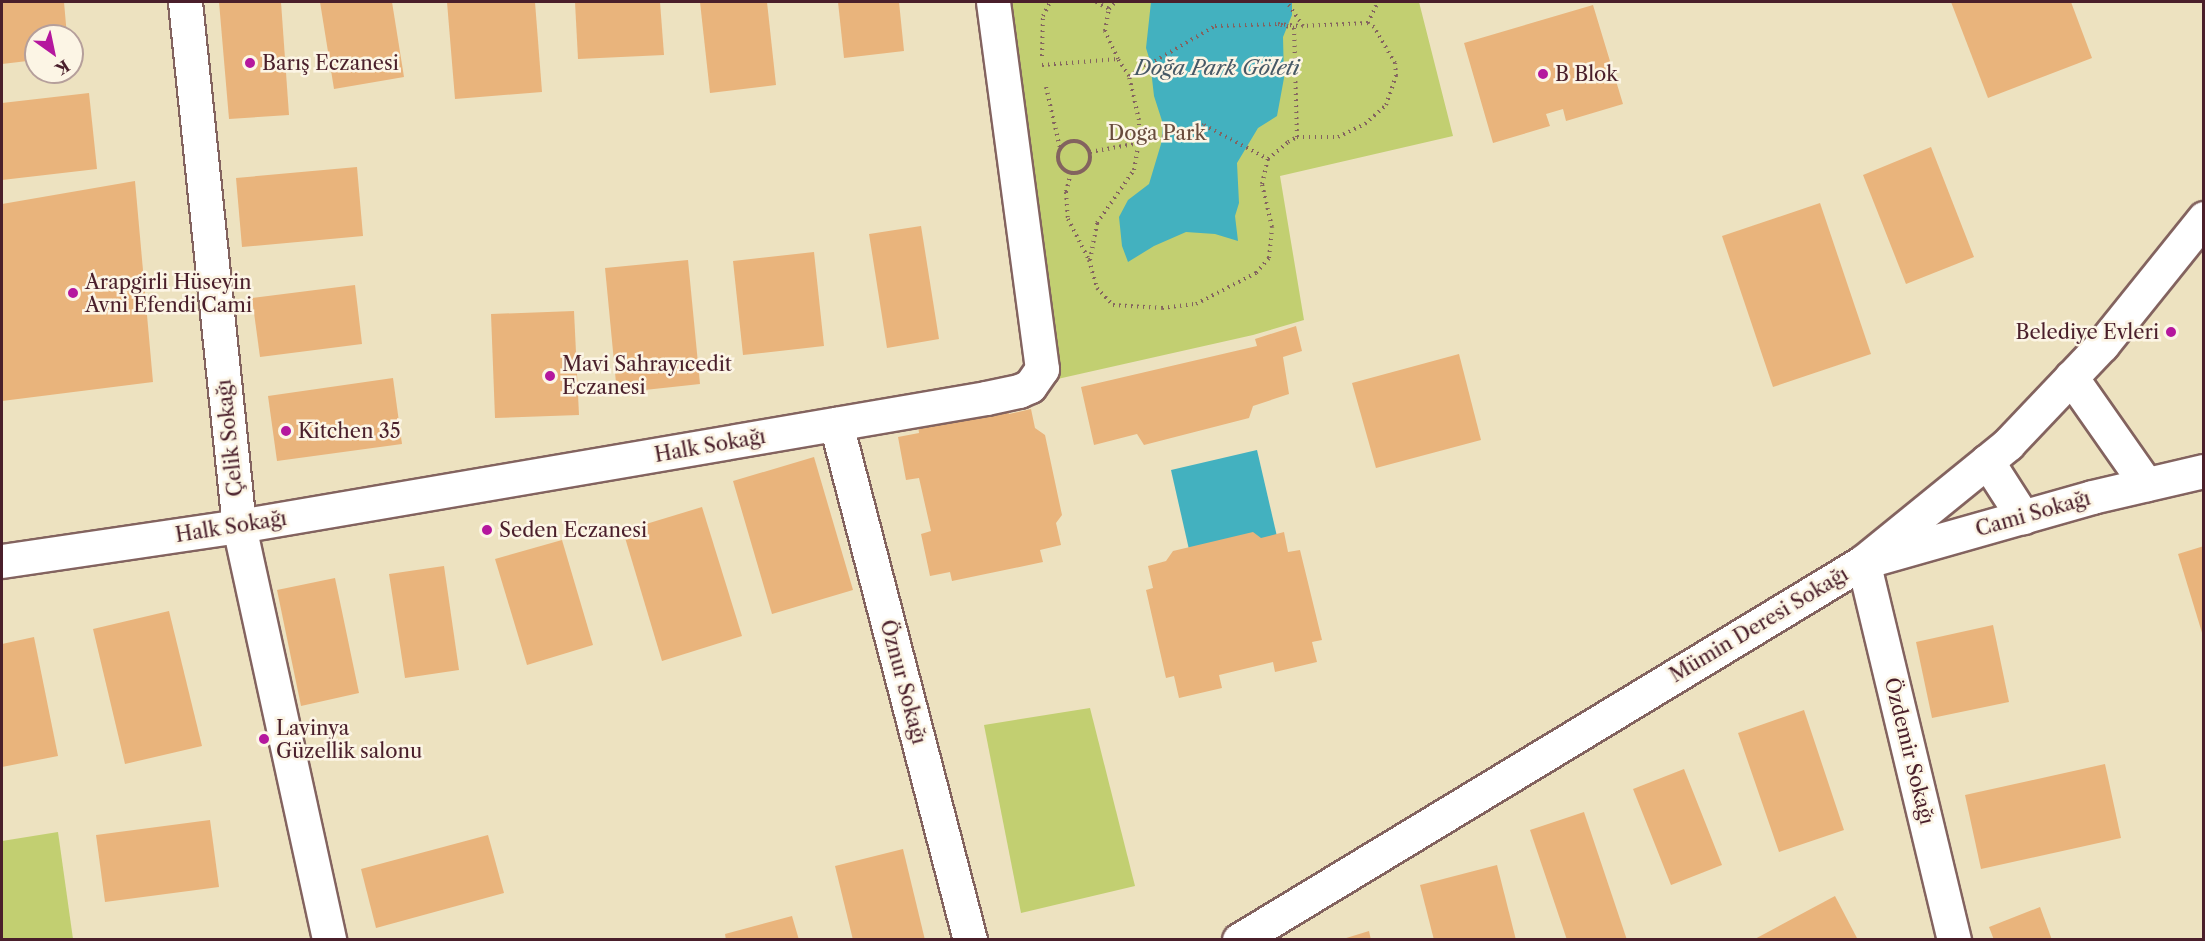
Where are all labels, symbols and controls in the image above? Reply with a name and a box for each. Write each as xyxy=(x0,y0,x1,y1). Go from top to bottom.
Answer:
north arrow xyxy=(24,24,84,84)
place label: Barış Eczanesi xyxy=(262,51,399,75)
water label: Doğa Park Göleti xyxy=(1134,55,1300,81)
text: K xyxy=(52,56,74,79)
marker: Barış Eczanesi xyxy=(243,56,257,70)
place label: B Blok xyxy=(1555,62,1618,86)
marker: B Blok xyxy=(1536,67,1550,81)
park label: Doga Park xyxy=(1108,121,1206,145)
place label: Arapgirli Hüseyin Avni Efendi Cami xyxy=(85,270,252,317)
marker: Arapgirli Hüseyin Avni Efendi Cami xyxy=(66,286,80,300)
place label: Belediye Evleri xyxy=(2015,320,2159,344)
marker: Belediye Evleri xyxy=(2164,325,2178,339)
place label: Mavi Sahrayıcedit Eczanesi xyxy=(562,352,732,399)
marker: Mavi Sahrayıcedit Eczanesi xyxy=(543,369,557,383)
street label: Çelik Sokağı xyxy=(212,378,248,498)
place label: Kitchen 35 xyxy=(298,419,401,443)
marker: Kitchen 35 xyxy=(279,424,293,438)
street label: Halk Sokağı xyxy=(652,424,768,468)
street label: Cami Sokağı xyxy=(1973,486,2093,542)
street label: Halk Sokağı xyxy=(173,506,289,548)
place label: Seden Eczanesi xyxy=(499,518,647,542)
marker: Seden Eczanesi xyxy=(480,523,494,537)
street label: Mümin Deresi Sokağı xyxy=(1666,562,1852,688)
street label: Öznur Sokağı xyxy=(875,617,931,747)
street label: Özdemir Sokağı xyxy=(1879,675,1939,827)
place label: Lavinya Güzellik salonu xyxy=(276,716,423,763)
marker: Lavinya Güzellik salonu xyxy=(257,732,271,746)

